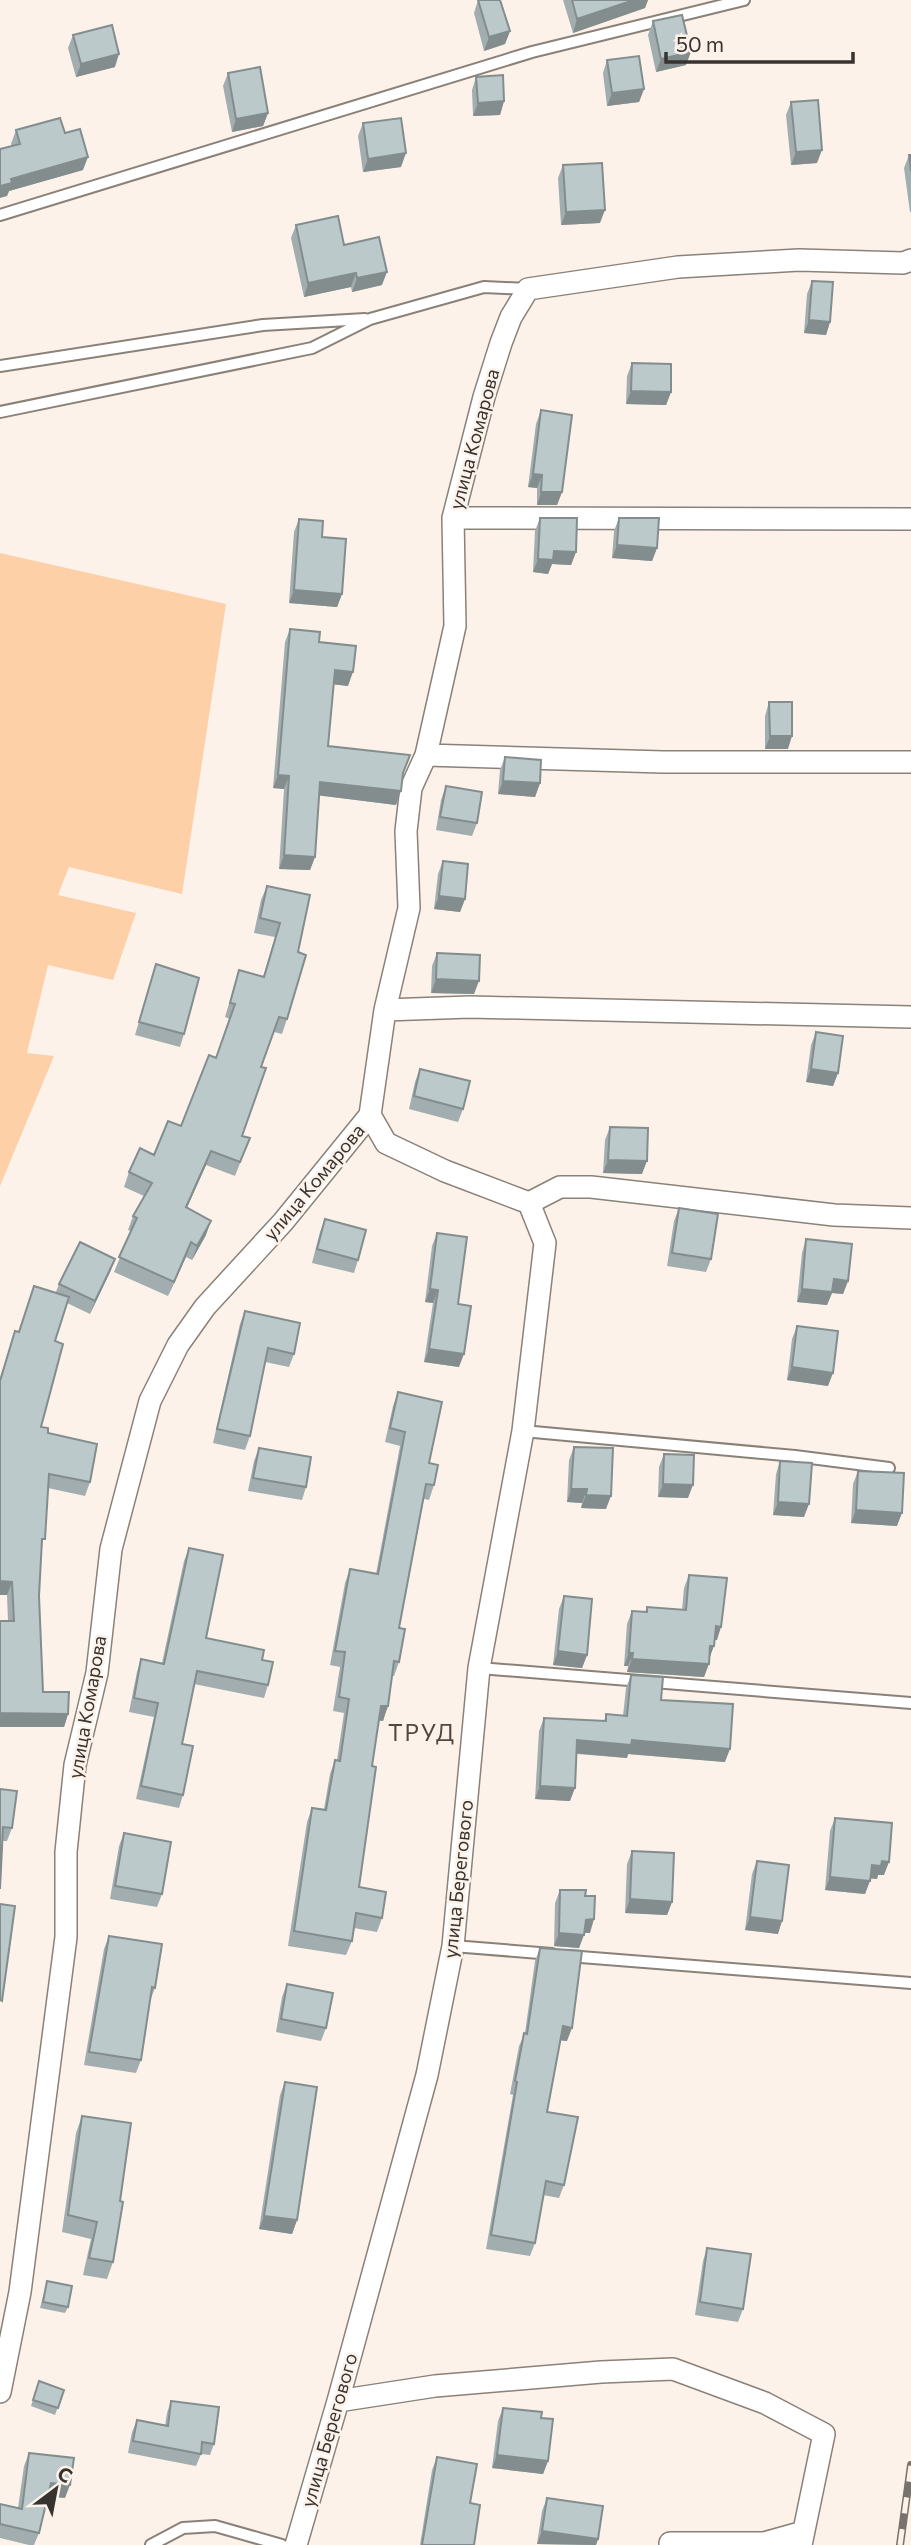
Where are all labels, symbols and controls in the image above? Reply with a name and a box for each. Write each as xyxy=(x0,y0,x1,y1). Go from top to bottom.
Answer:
scale bar xyxy=(666,21,853,65)
text: 50 m xyxy=(676,31,724,56)
street label: улица Комарова xyxy=(444,366,503,512)
street label: улица Комарова xyxy=(258,1119,369,1245)
street label: улица Комарова xyxy=(63,1634,110,1780)
district label: ТРУД xyxy=(388,1718,456,1746)
street label: улица Берегового xyxy=(438,1799,477,1959)
street label: улица Берегового xyxy=(296,2350,362,2510)
north arrow xyxy=(21,2454,91,2524)
text: С xyxy=(54,2461,77,2487)

